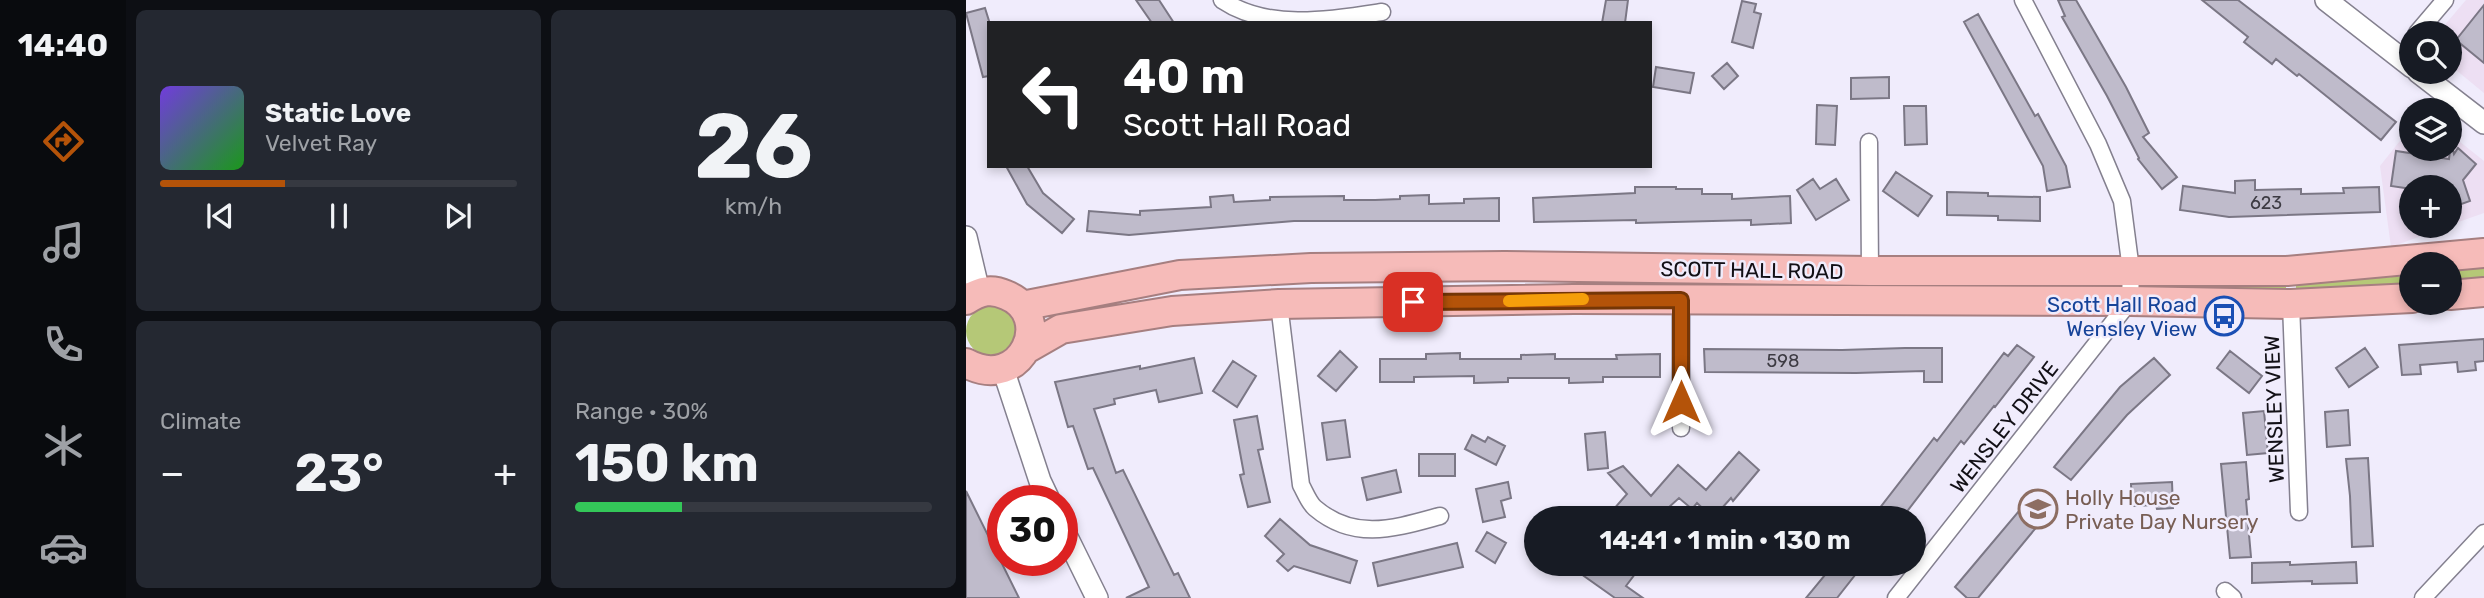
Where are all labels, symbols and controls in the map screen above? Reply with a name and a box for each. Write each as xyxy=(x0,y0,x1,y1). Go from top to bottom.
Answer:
map controls xyxy=(2399,21,2462,315)
button: search xyxy=(2399,21,2462,84)
text: 14:40 xyxy=(18,26,108,64)
text: 40 m xyxy=(1123,47,1245,105)
icon: left xyxy=(1008,49,1099,140)
text: 26 xyxy=(694,92,813,200)
text: Static Love xyxy=(265,98,411,129)
button: layers xyxy=(2399,98,2462,161)
text: Scott Hall Road xyxy=(1123,106,1351,144)
icon: directions xyxy=(39,117,88,166)
text: Velvet Ray xyxy=(265,129,377,157)
button: + xyxy=(2399,175,2462,238)
text: km/h xyxy=(725,192,782,220)
house number: 623 xyxy=(2250,192,2282,214)
icon: previous xyxy=(201,197,239,235)
icon: pause xyxy=(320,197,358,235)
icon: next xyxy=(439,197,477,235)
icon: music xyxy=(39,218,88,267)
button: − xyxy=(2399,252,2462,315)
street label: SCOTT HALL ROAD xyxy=(1660,256,1844,284)
pin xyxy=(1383,272,1443,332)
icon: arrive xyxy=(1394,283,1432,321)
place label: Scott Hall Road Wensley View xyxy=(2047,292,2197,341)
bus stop icon: Scott Hall Road Wensley View xyxy=(2203,295,2245,337)
icon: phone xyxy=(39,320,88,369)
street label: WENSLEY VIEW xyxy=(2259,334,2289,484)
house number: 598 xyxy=(1767,350,1799,372)
street label: WENSLEY DRIVE xyxy=(1945,356,2063,498)
position arrow xyxy=(1644,365,1718,439)
text: Range · 30% xyxy=(575,397,708,425)
text: Climate xyxy=(160,407,241,435)
icon: climate xyxy=(39,421,88,470)
text: 150 km xyxy=(575,432,759,494)
text: 23° xyxy=(294,442,384,504)
text: − xyxy=(160,450,185,496)
text: + xyxy=(493,450,517,496)
speed limit sign: 30 xyxy=(987,485,1078,576)
place label: Holly House Private Day Nursery xyxy=(2065,485,2259,534)
school or university icon: Holly House Private Day Nursery xyxy=(2017,488,2059,530)
icon: car xyxy=(39,523,88,572)
text: 14:41 · 1 min · 130 m xyxy=(1599,525,1851,556)

